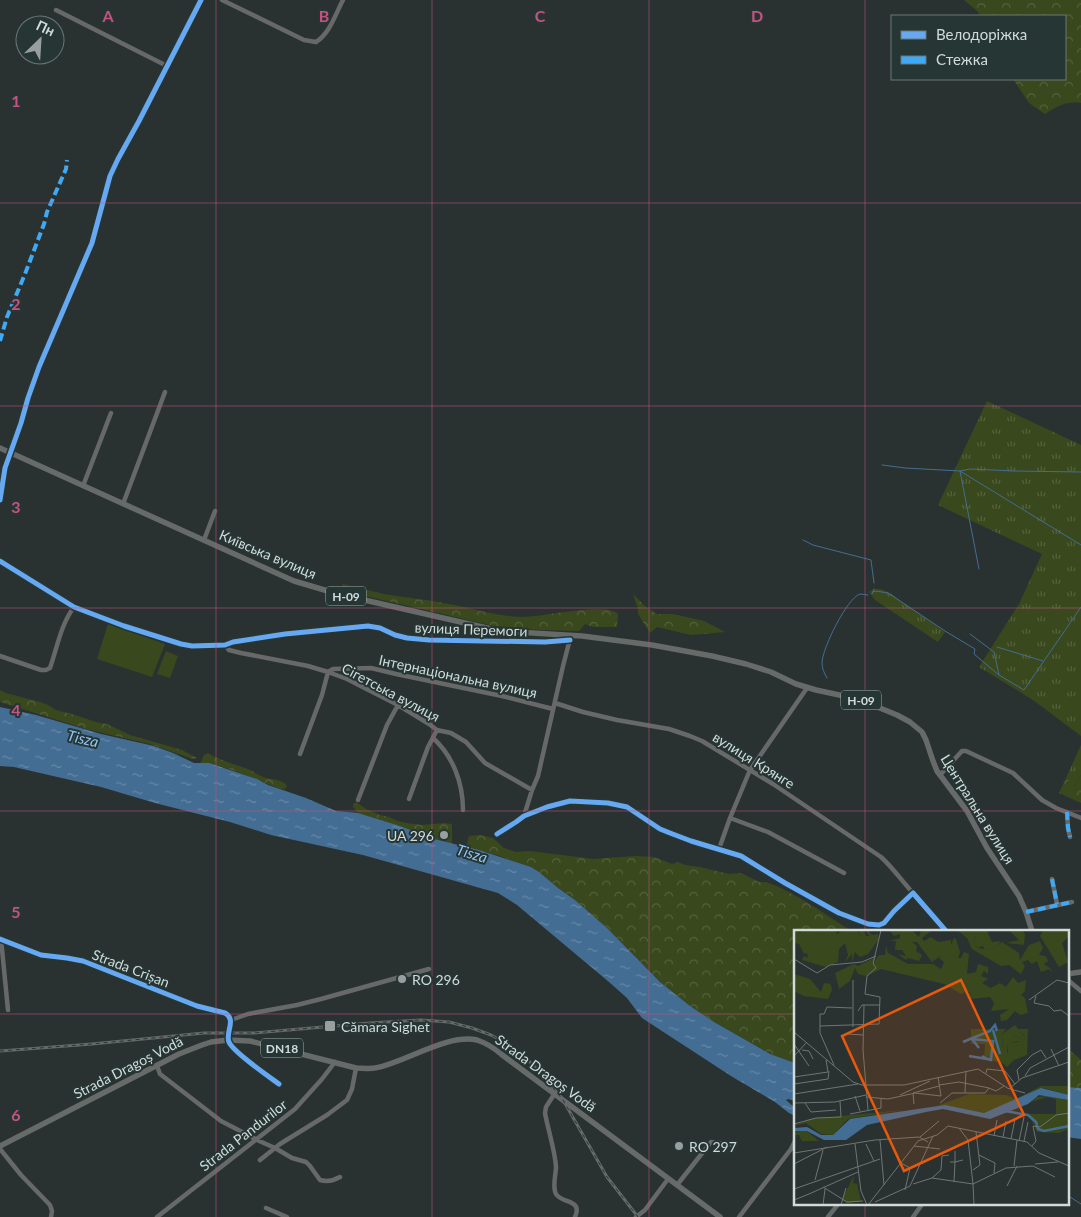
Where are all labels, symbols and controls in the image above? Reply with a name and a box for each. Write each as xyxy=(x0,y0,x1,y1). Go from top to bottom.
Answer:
text: A xyxy=(101,6,114,25)
text: B xyxy=(319,6,329,25)
text: C xyxy=(535,6,546,25)
text: D xyxy=(751,6,763,25)
north arrow xyxy=(15,15,65,65)
legend xyxy=(891,15,1066,80)
text: Пн xyxy=(34,16,58,39)
text: Велодоріжка xyxy=(936,25,1027,43)
text: Стежка xyxy=(936,50,988,68)
text: 1 xyxy=(11,91,21,110)
text: 2 xyxy=(11,294,21,313)
text: 3 xyxy=(11,497,21,516)
street label: Київська вулиця xyxy=(217,526,319,582)
road number: Н-09 xyxy=(326,586,366,606)
street label: вулиця Перемоги xyxy=(414,619,528,639)
street label: Інтернаціональна вулиця xyxy=(377,651,539,701)
street label: Сігетська вулиця xyxy=(339,659,443,725)
road number: Н-09 xyxy=(841,690,881,710)
text: 4 xyxy=(11,700,21,719)
water label: Tisza xyxy=(66,726,101,750)
street label: вулиця Крянге xyxy=(710,728,798,792)
street label: Центральна вулиця xyxy=(937,751,1019,867)
place label: UA 296 xyxy=(387,827,434,844)
marker: UA 296 xyxy=(438,829,450,841)
water label: Tisza xyxy=(454,840,490,866)
text: 5 xyxy=(11,902,21,921)
inset map xyxy=(794,930,1068,1204)
street label: Strada Crișan xyxy=(90,946,172,990)
place label: RO 296 xyxy=(412,971,460,988)
marker: RO 296 xyxy=(396,973,408,985)
place label: Cămara Sighet xyxy=(341,1018,430,1035)
marker: Cămara Sighet xyxy=(323,1019,337,1033)
street label: Strada Dragoș Vodă xyxy=(492,1031,600,1115)
street label: Strada Dragoș Vodă xyxy=(70,1032,186,1102)
road number: DN18 xyxy=(261,1038,303,1058)
street label: Strada Pandurilor xyxy=(196,1096,290,1174)
text: 6 xyxy=(11,1105,21,1124)
place label: RO 297 xyxy=(689,1138,737,1155)
marker: RO 297 xyxy=(673,1140,685,1152)

